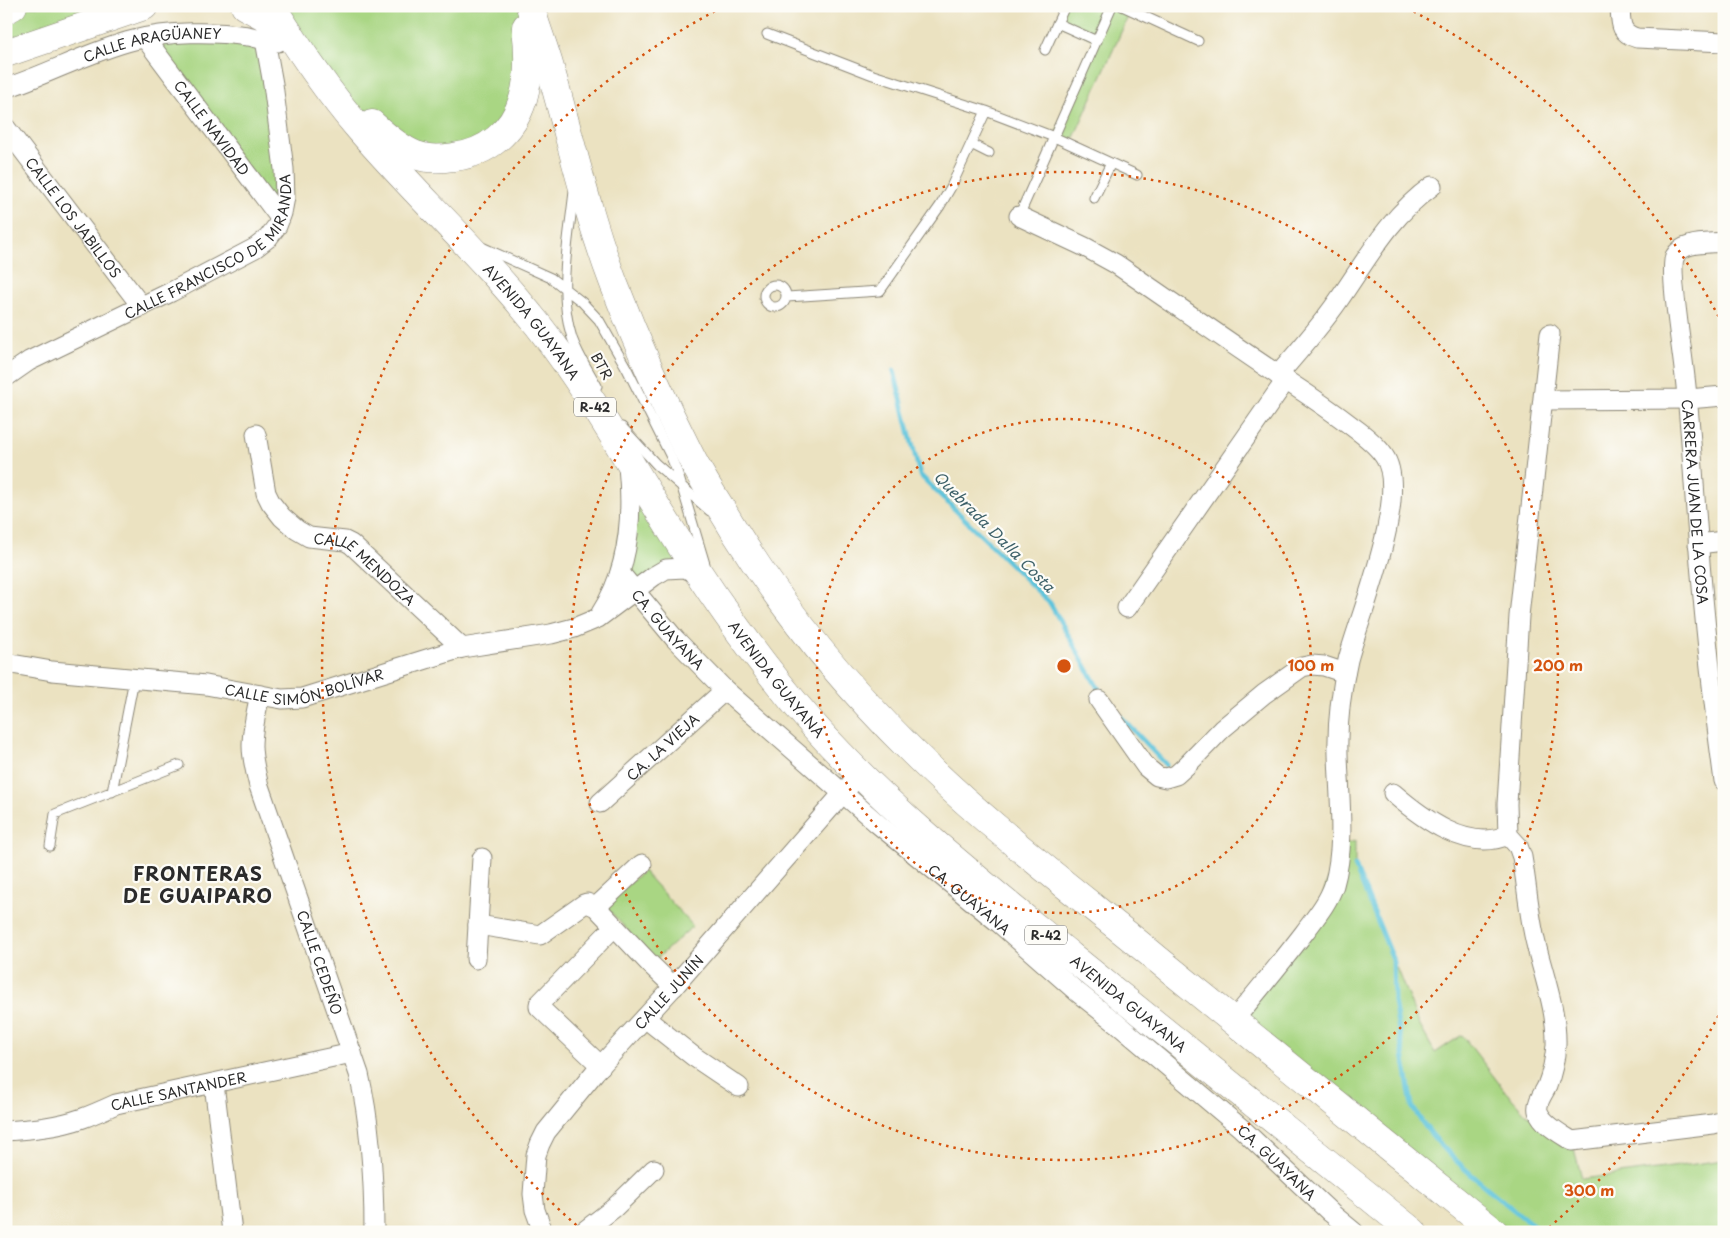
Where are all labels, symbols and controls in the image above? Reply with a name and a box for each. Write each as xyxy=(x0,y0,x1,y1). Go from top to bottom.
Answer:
street label: CALLE ARAGÜANEY xyxy=(80,22,222,67)
street label: CALLE NAVIDAD xyxy=(169,75,255,180)
street label: CALLE LOS JABILLOS xyxy=(21,152,127,282)
street label: CALLE FRANCISCO DE MIRANDA xyxy=(120,174,296,324)
street label: AVENIDA GUAYANA xyxy=(479,259,585,384)
street label: BTR xyxy=(586,348,618,384)
road number: R-42 xyxy=(574,398,616,417)
street label: CARRERA JUAN DE LA COSA xyxy=(1677,398,1714,605)
water label: Quebrada Dalla Costa xyxy=(929,465,1061,597)
street label: CALLE MENDOZA xyxy=(313,527,421,610)
street label: CA. GUAYANA xyxy=(627,584,710,674)
street label: AVENIDA GUAYANA xyxy=(724,616,830,742)
text: 100 m xyxy=(1288,653,1334,676)
text: 200 m xyxy=(1533,653,1583,676)
centre of rings xyxy=(1055,657,1073,675)
street label: CALLE SIMÓN BOLÍVAR xyxy=(223,663,386,709)
street label: CA. LA VIEJA xyxy=(621,708,704,785)
district label: FRONTERAS DE GUAIPARO xyxy=(123,859,273,909)
street label: CA. GUAYANA xyxy=(924,859,1016,939)
street label: CALLE CEDEÑO xyxy=(292,907,348,1017)
road number: R-42 xyxy=(1025,926,1067,944)
street label: CALLE JUNÍN xyxy=(629,950,708,1034)
street label: AVENIDA GUAYANA xyxy=(1067,950,1192,1057)
street label: CALLE SANTANDER xyxy=(107,1066,248,1116)
street label: CA. GUAYANA xyxy=(1233,1120,1321,1205)
text: 300 m xyxy=(1564,1178,1614,1201)

